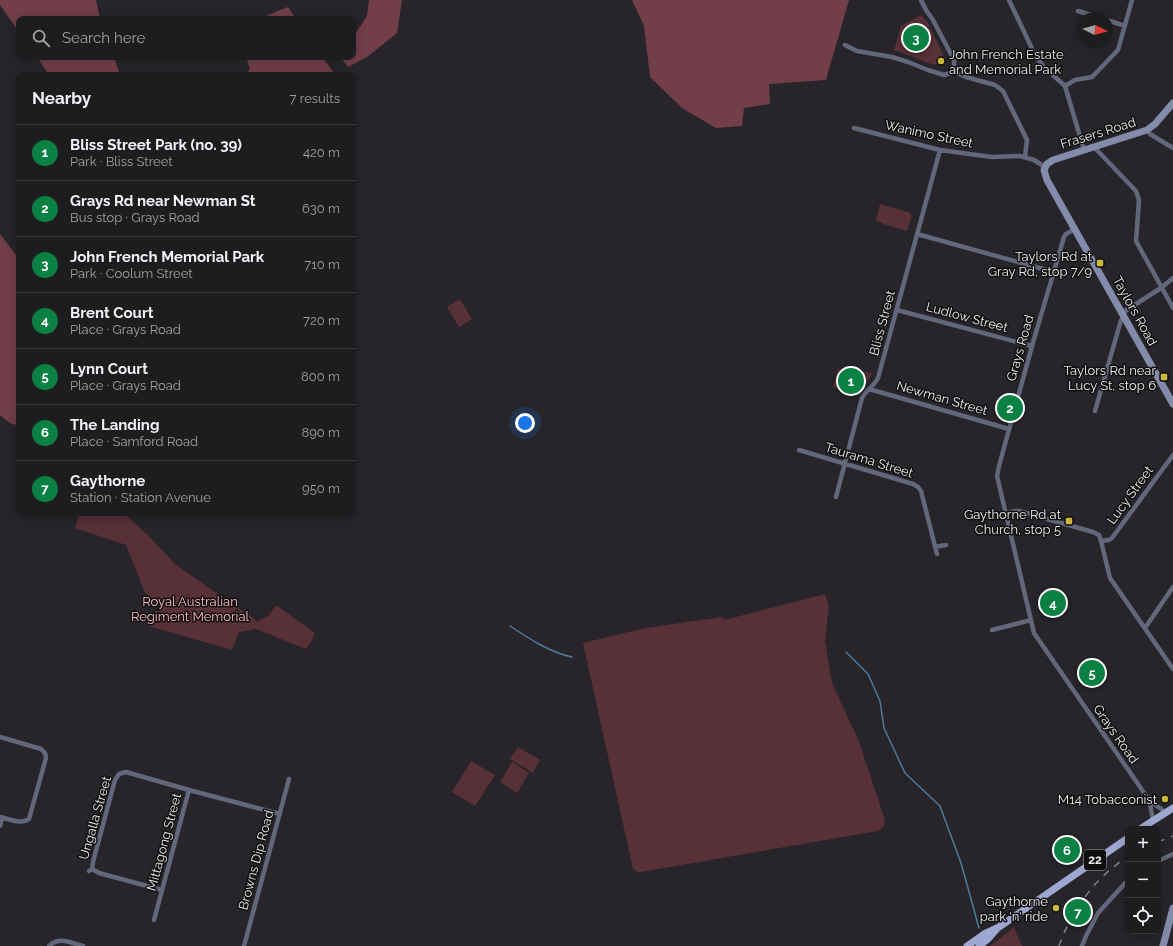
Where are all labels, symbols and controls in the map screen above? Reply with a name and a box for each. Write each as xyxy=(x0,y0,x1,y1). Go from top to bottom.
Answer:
north arrow xyxy=(1077,12,1113,48)
search box xyxy=(16,16,356,60)
pin: 3 xyxy=(903,23,929,53)
icon: search xyxy=(30,27,52,49)
text: Search here xyxy=(62,29,145,47)
place label: John French Estate and Memorial Park xyxy=(949,47,1064,77)
marker: John French Estate and Memorial Park xyxy=(936,56,946,66)
text: Nearby xyxy=(32,88,91,108)
text: 7 results xyxy=(290,91,340,106)
street label: Frasers Road xyxy=(1058,114,1138,152)
street label: Wanimo Street xyxy=(884,117,975,151)
text: Bliss Street Park (no. 39) xyxy=(70,136,242,154)
text: 1 xyxy=(42,145,48,160)
text: 420 m xyxy=(303,145,340,160)
text: Park · Bliss Street xyxy=(70,154,173,169)
text: Grays Rd near Newman St xyxy=(70,192,255,210)
text: 2 xyxy=(41,201,49,216)
text: 630 m xyxy=(302,201,340,216)
text: Bus stop · Grays Road xyxy=(70,210,200,225)
text: John French Memorial Park xyxy=(70,248,264,266)
place label: Taylors Rd at Gray Rd, stop 7/9 xyxy=(988,249,1093,279)
text: 3 xyxy=(41,257,49,272)
text: 710 m xyxy=(304,257,340,272)
marker: Taylors Rd at Gray Rd, stop 7/9 xyxy=(1095,258,1105,268)
text: Park · Coolum Street xyxy=(70,266,193,281)
street label: Taylors Road xyxy=(1110,274,1160,348)
street label: Bliss Street xyxy=(866,288,898,357)
street label: Ludlow Street xyxy=(925,299,1010,335)
text: Brent Court xyxy=(70,304,153,322)
text: 4 xyxy=(41,313,49,328)
text: 720 m xyxy=(303,313,340,328)
street label: Grays Road xyxy=(1003,313,1037,383)
text: Place · Grays Road xyxy=(70,322,181,337)
text: Lynn Court xyxy=(70,360,148,378)
place label: Taylors Rd near Lucy St, stop 6 xyxy=(1064,363,1156,393)
pin: 1 xyxy=(838,366,864,396)
text: 5 xyxy=(41,369,49,384)
text: 800 m xyxy=(301,369,340,384)
marker: Taylors Rd near Lucy St, stop 6 xyxy=(1159,372,1169,382)
text: Place · Grays Road xyxy=(70,378,181,393)
street label: Newman Street xyxy=(895,378,990,418)
pin: 2 xyxy=(997,393,1023,423)
your location xyxy=(515,413,535,433)
text: The Landing xyxy=(70,416,159,434)
text: 6 xyxy=(41,425,49,440)
text: 890 m xyxy=(301,425,340,440)
text: Place · Samford Road xyxy=(70,434,198,449)
street label: Taurama Street xyxy=(823,439,916,481)
street label: Lucy Street xyxy=(1104,462,1157,527)
text: Gaythorne xyxy=(70,472,145,490)
text: 7 xyxy=(41,481,49,496)
text: 950 m xyxy=(302,481,340,496)
text: Station · Station Avenue xyxy=(70,490,211,505)
place label: Gaythorne Rd at Church, stop 5 xyxy=(964,507,1062,537)
marker: Gaythorne Rd at Church, stop 5 xyxy=(1064,516,1074,526)
pin: 4 xyxy=(1040,588,1066,618)
park label: Royal Australian Regiment Memorial xyxy=(131,594,250,624)
pin: 5 xyxy=(1079,658,1105,688)
street label: Grays Road xyxy=(1090,702,1142,766)
street label: Ungalla Street xyxy=(76,774,114,861)
street label: Mittagong Street xyxy=(144,791,184,893)
place label: M14 Tobacconist xyxy=(1058,792,1158,807)
marker: M14 Tobacconist xyxy=(1160,794,1170,804)
street label: Browns Dip Road xyxy=(235,808,277,912)
map controls xyxy=(1125,826,1161,934)
button: + xyxy=(1125,826,1161,862)
pin: 6 xyxy=(1054,835,1080,865)
road number: 22 xyxy=(1084,850,1106,870)
button: − xyxy=(1125,862,1161,898)
place label: Gaythorne park 'n' ride xyxy=(980,894,1048,924)
pin: 7 xyxy=(1065,897,1091,927)
button: locate xyxy=(1125,898,1161,934)
marker: Gaythorne park 'n' ride xyxy=(1051,903,1061,913)

